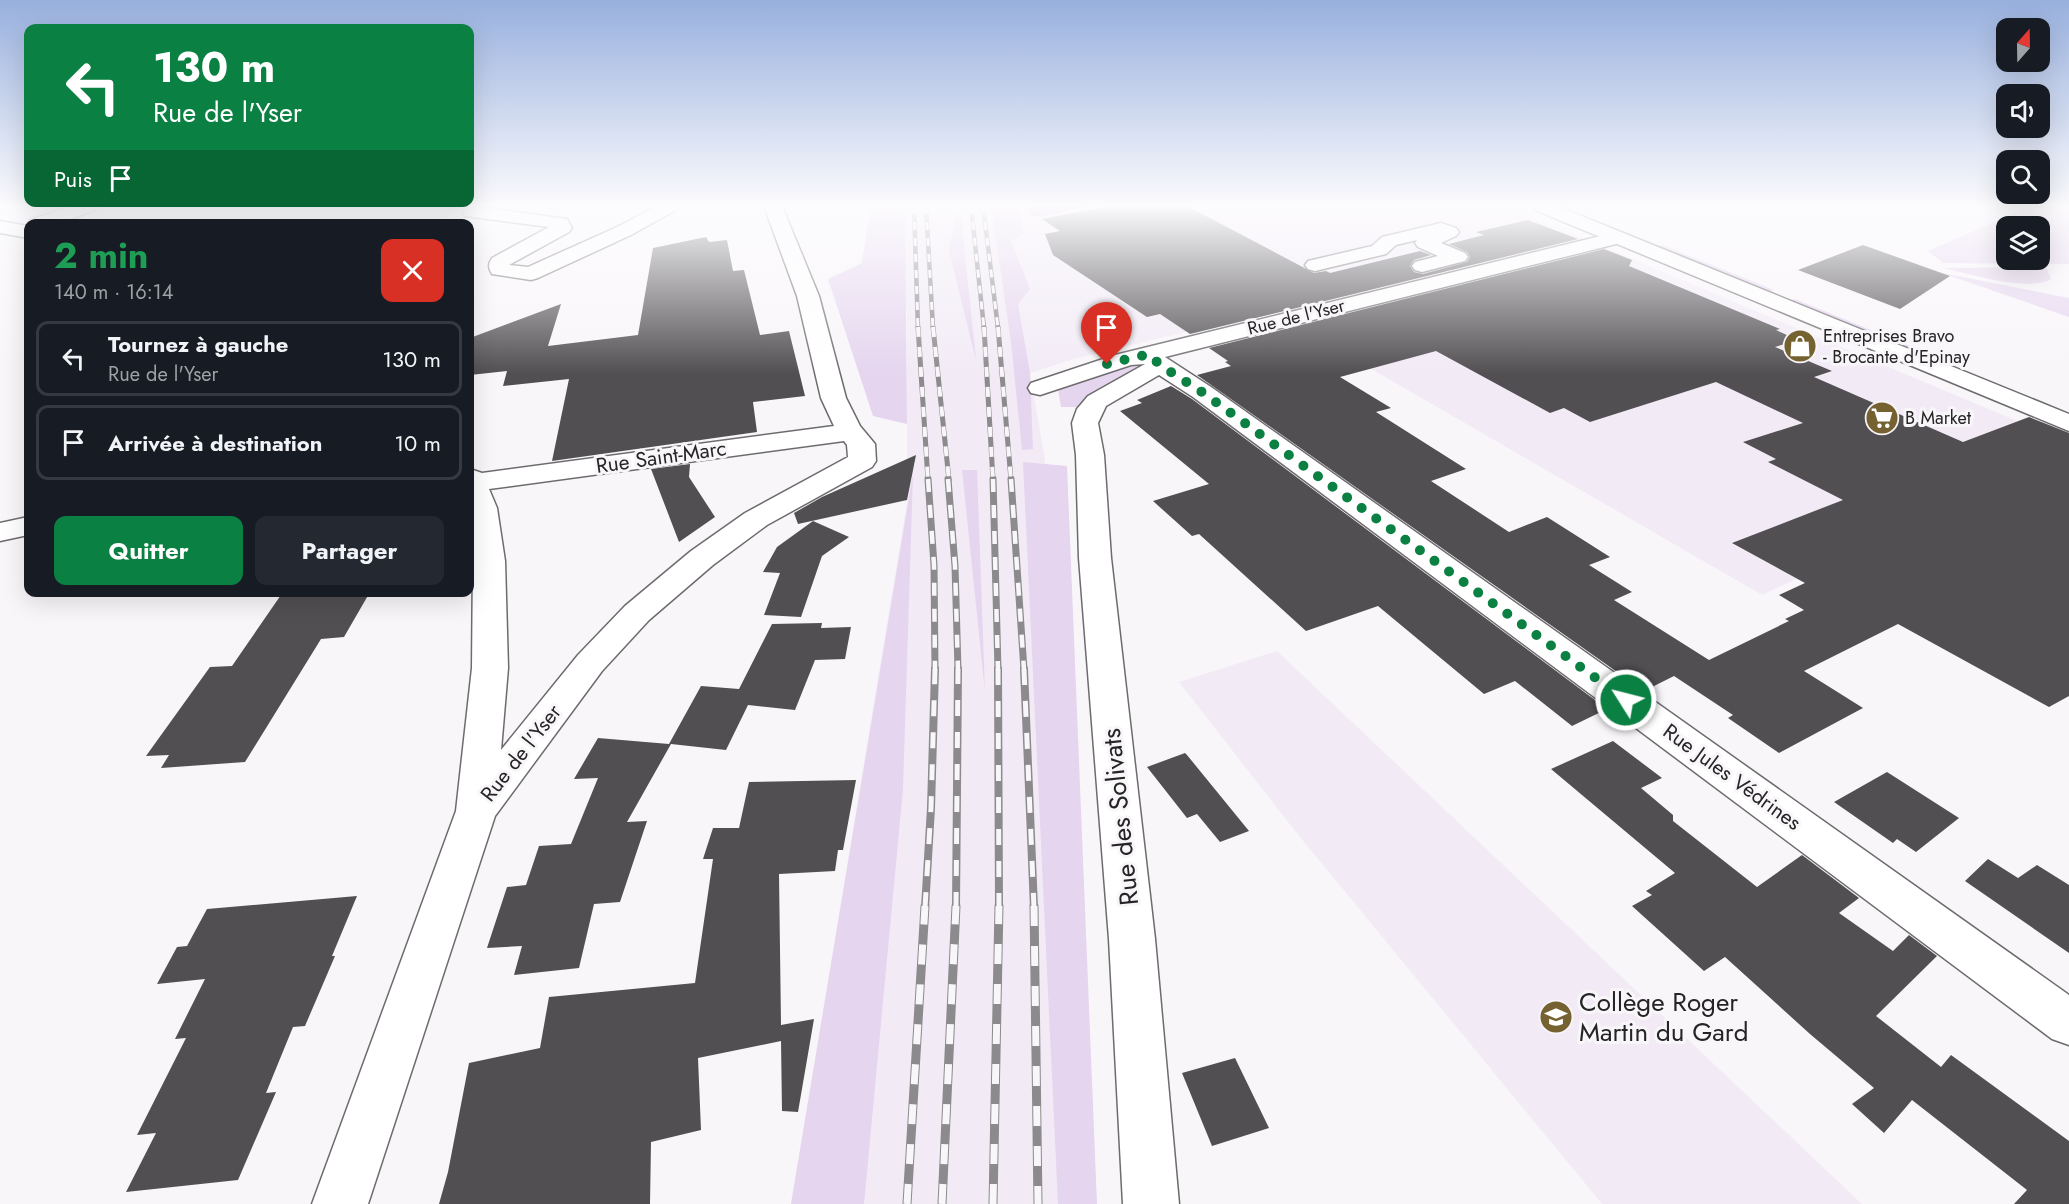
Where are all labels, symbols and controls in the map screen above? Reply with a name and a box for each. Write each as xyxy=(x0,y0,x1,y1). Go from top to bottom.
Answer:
north arrow xyxy=(1996,18,2050,72)
map controls xyxy=(1996,18,2050,270)
text: 130 m xyxy=(153,37,275,98)
icon: left xyxy=(54,48,132,126)
button: sound xyxy=(1996,84,2050,138)
text: Rue de l'Yser xyxy=(153,93,302,132)
button: search xyxy=(1996,150,2050,204)
icon: arrive xyxy=(104,162,137,195)
text: Puis xyxy=(54,163,92,195)
button: layers xyxy=(1996,216,2050,270)
text: 2 min xyxy=(54,229,149,281)
button: close xyxy=(381,239,444,302)
text: 140 m · 16:14 xyxy=(54,278,173,307)
street label: Rue de l'Yser xyxy=(1245,292,1348,342)
pin xyxy=(1081,302,1132,364)
icon: arrive xyxy=(1090,311,1123,344)
place label: Entreprises Bravo - Brocante d'Epinay xyxy=(1823,323,1970,370)
text: Tournez à gauche xyxy=(108,328,288,360)
shop icon: Entreprises Bravo - Brocante d'Epinay xyxy=(1782,328,1818,364)
icon: left xyxy=(57,342,90,375)
text: 130 m xyxy=(382,343,441,375)
text: Rue de l'Yser xyxy=(108,360,218,389)
supermarket icon: B Market xyxy=(1864,400,1900,436)
place label: B Market xyxy=(1905,405,1972,431)
icon: arrive xyxy=(57,426,90,459)
text: Arrivée à destination xyxy=(108,427,322,459)
text: 10 m xyxy=(394,427,441,459)
street label: Rue Saint-Marc xyxy=(594,433,728,481)
button: Quitter xyxy=(54,516,243,585)
button: Partager xyxy=(255,516,444,585)
position arrow xyxy=(1594,668,1658,732)
street label: Rue de l'Yser xyxy=(473,697,569,808)
street label: Rue Jules Védrines xyxy=(1657,717,1807,837)
street label: Rue des Solivats xyxy=(1092,727,1148,907)
place label: Collège Roger Martin du Gard xyxy=(1579,983,1749,1051)
school or university icon: Collège Roger Martin du Gard xyxy=(1538,999,1574,1035)

